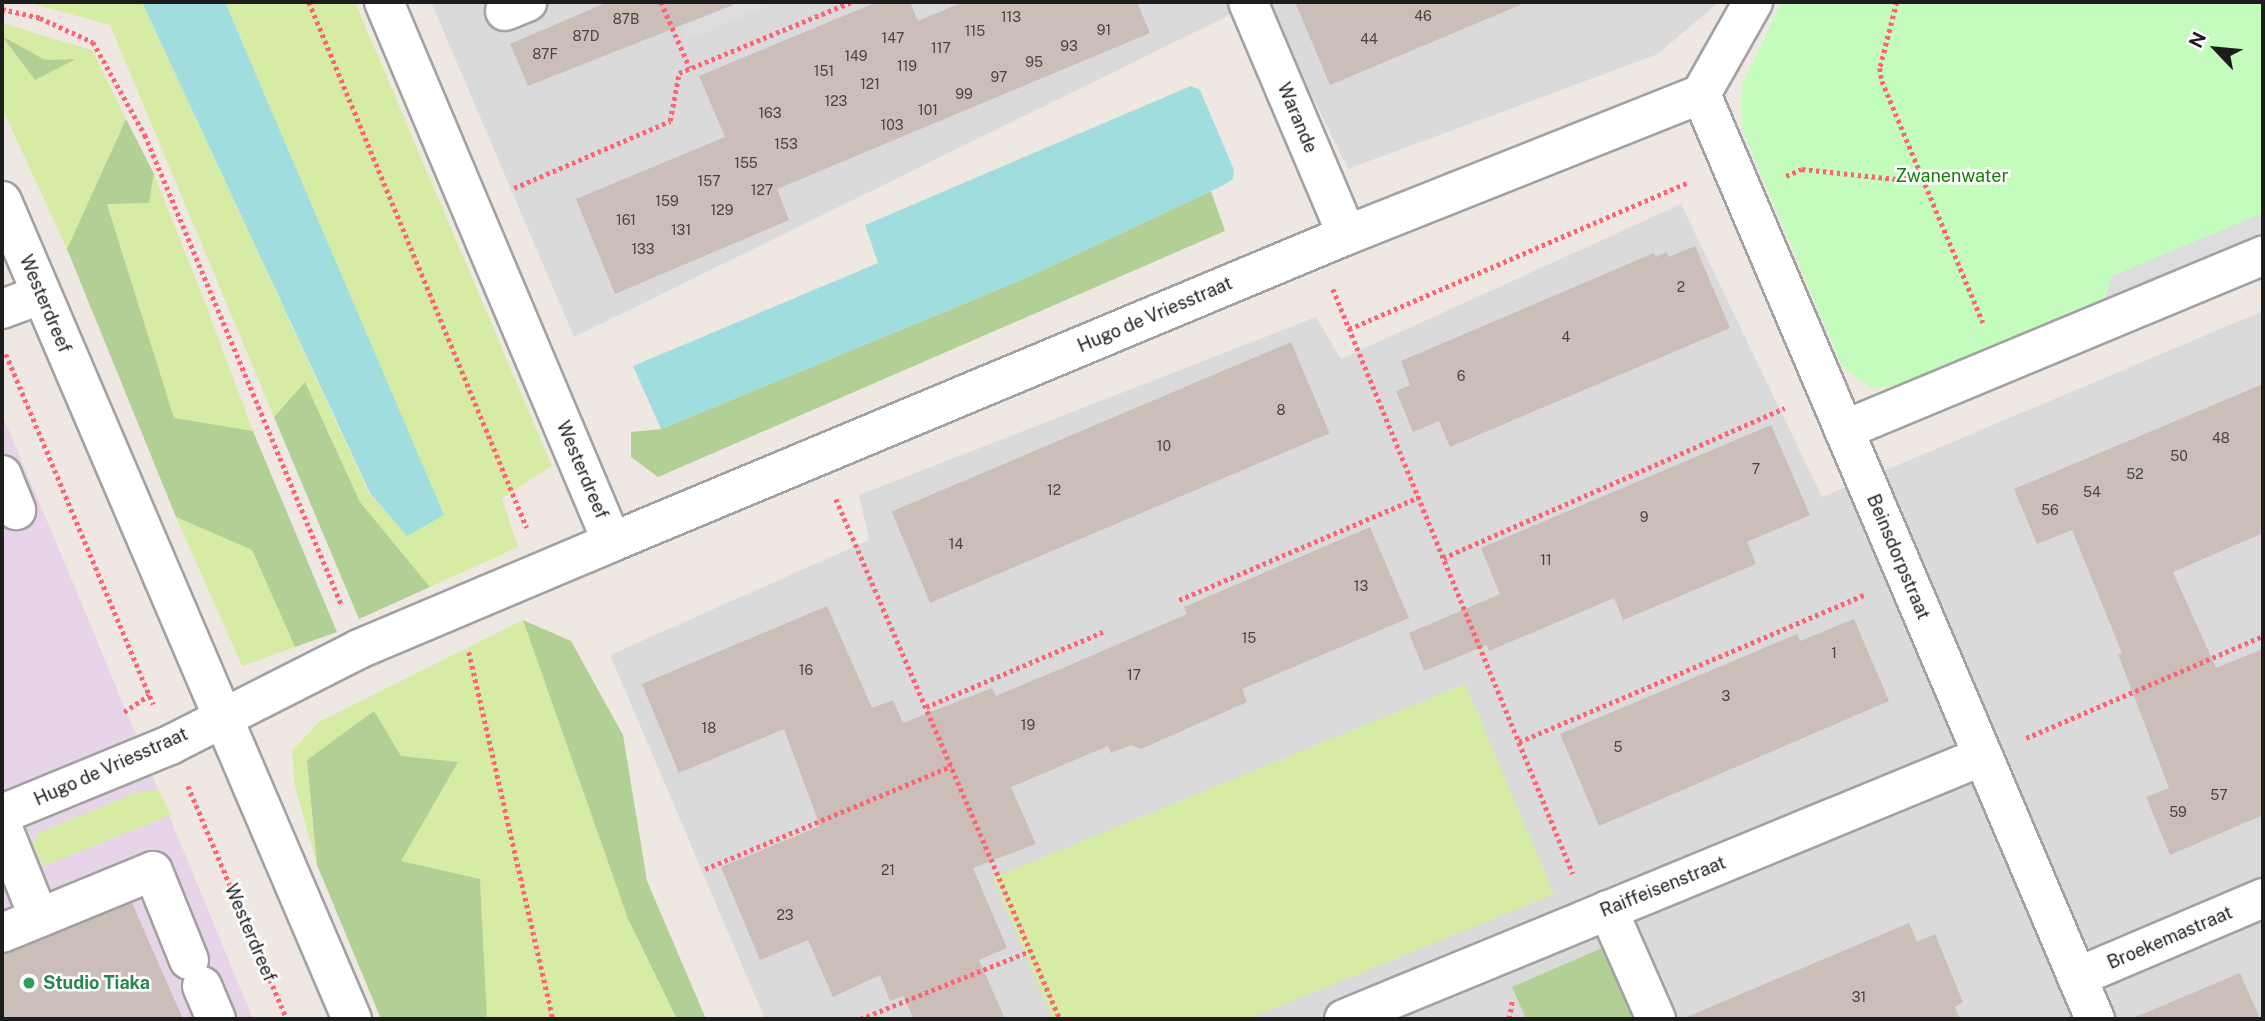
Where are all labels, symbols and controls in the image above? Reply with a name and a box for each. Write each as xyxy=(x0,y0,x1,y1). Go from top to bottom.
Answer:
house number: 46 xyxy=(1414,8,1432,24)
house number: 113 xyxy=(1001,9,1021,25)
house number: 87B xyxy=(613,11,639,27)
north arrow xyxy=(2181,14,2251,84)
house number: 91 xyxy=(1097,22,1111,38)
house number: 115 xyxy=(965,23,985,39)
house number: 87D xyxy=(573,28,599,44)
text: N xyxy=(2184,28,2210,51)
house number: 147 xyxy=(882,30,904,46)
house number: 44 xyxy=(1360,31,1378,47)
house number: 93 xyxy=(1060,38,1078,54)
house number: 117 xyxy=(931,40,951,56)
house number: 87F xyxy=(532,46,558,62)
house number: 149 xyxy=(844,48,868,64)
house number: 95 xyxy=(1025,54,1043,70)
house number: 119 xyxy=(897,58,917,74)
house number: 151 xyxy=(814,63,834,79)
house number: 97 xyxy=(991,69,1007,85)
house number: 121 xyxy=(860,76,880,92)
street label: Warande xyxy=(1273,80,1321,156)
house number: 99 xyxy=(955,86,973,102)
house number: 123 xyxy=(825,93,847,109)
house number: 101 xyxy=(918,102,938,118)
house number: 163 xyxy=(758,105,782,121)
house number: 103 xyxy=(881,117,903,133)
house number: 153 xyxy=(774,136,798,152)
house number: 155 xyxy=(734,155,758,171)
park label: Zwanenwater xyxy=(1895,165,2009,187)
house number: 157 xyxy=(697,173,721,189)
house number: 127 xyxy=(751,182,773,198)
house number: 159 xyxy=(655,193,679,209)
house number: 129 xyxy=(711,202,733,218)
house number: 161 xyxy=(616,212,636,228)
house number: 131 xyxy=(671,222,691,238)
house number: 133 xyxy=(631,241,655,257)
street label: Westerdreef xyxy=(15,252,75,356)
street label: Hugo de Vriesstraat xyxy=(1074,272,1236,358)
house number: 2 xyxy=(1677,279,1685,295)
house number: 4 xyxy=(1562,329,1570,345)
house number: 6 xyxy=(1457,368,1465,384)
house number: 8 xyxy=(1276,402,1286,418)
street label: Westerdreef xyxy=(552,418,612,522)
house number: 48 xyxy=(2212,430,2230,446)
house number: 10 xyxy=(1157,438,1171,454)
house number: 50 xyxy=(2170,448,2188,464)
house number: 7 xyxy=(1752,461,1760,477)
house number: 52 xyxy=(2126,466,2144,482)
house number: 12 xyxy=(1047,482,1061,498)
house number: 54 xyxy=(2083,484,2101,500)
street label: Beinsdorpstraat xyxy=(1862,491,1934,623)
house number: 56 xyxy=(2041,502,2059,518)
house number: 9 xyxy=(1640,509,1648,525)
house number: 14 xyxy=(949,536,963,552)
house number: 11 xyxy=(1540,552,1552,568)
house number: 13 xyxy=(1354,578,1368,594)
house number: 15 xyxy=(1242,630,1256,646)
house number: 1 xyxy=(1831,645,1837,661)
house number: 16 xyxy=(799,662,813,678)
house number: 17 xyxy=(1127,667,1141,683)
house number: 3 xyxy=(1722,688,1730,704)
house number: 19 xyxy=(1021,717,1035,733)
house number: 18 xyxy=(702,720,716,736)
street label: Hugo de Vriesstraat xyxy=(30,723,192,811)
house number: 5 xyxy=(1614,739,1622,755)
house number: 57 xyxy=(2210,787,2228,803)
house number: 59 xyxy=(2169,804,2187,820)
street label: Raiffeisenstraat xyxy=(1597,852,1729,922)
house number: 21 xyxy=(881,862,895,878)
street label: Westerdreef xyxy=(220,881,280,985)
street label: Broekemastraat xyxy=(2104,902,2236,974)
house number: 23 xyxy=(776,907,794,923)
place label: Studio Tiaka xyxy=(43,972,150,994)
marker: Studio Tiaka xyxy=(21,975,37,991)
house number: 31 xyxy=(1852,989,1866,1005)

